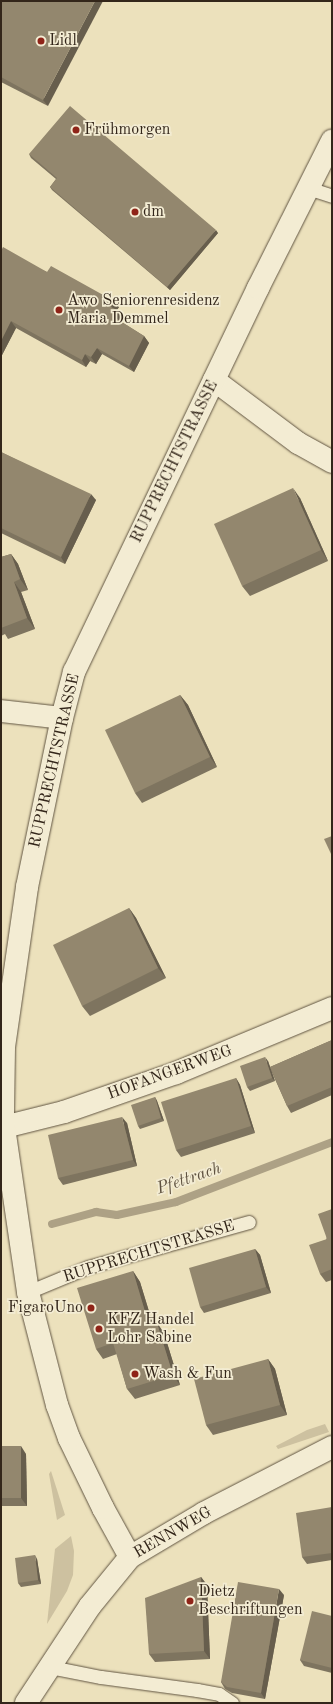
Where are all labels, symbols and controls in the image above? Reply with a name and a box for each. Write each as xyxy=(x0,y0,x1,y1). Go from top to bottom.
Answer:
place label: Lidl xyxy=(49,31,77,51)
marker: Lidl xyxy=(36,36,46,46)
place label: Frühmorgen xyxy=(84,120,170,140)
marker: Frühmorgen xyxy=(71,125,81,135)
place label: dm xyxy=(143,202,164,222)
marker: dm xyxy=(130,207,140,217)
place label: Awo Seniorenresidenz Maria Demmel xyxy=(67,291,220,329)
marker: Awo Seniorenresidenz Maria Demmel xyxy=(54,305,64,315)
street label: RUPPRECHTSTRASSE xyxy=(127,378,223,546)
street label: RUPPRECHTSTRASSE xyxy=(26,672,84,850)
street label: HOFANGERWEG xyxy=(105,1042,235,1104)
water label: Pfettrach xyxy=(154,1158,224,1200)
street label: RUPPRECHTSTRASSE xyxy=(61,1217,237,1287)
place label: FigaroUno xyxy=(8,1298,83,1318)
marker: FigaroUno xyxy=(86,1303,96,1313)
place label: KFZ Handel Lohr Sabine xyxy=(107,1310,194,1348)
marker: KFZ Handel Lohr Sabine xyxy=(94,1324,104,1334)
place label: Wash & Fun xyxy=(143,1364,232,1384)
marker: Wash & Fun xyxy=(130,1369,140,1379)
street label: RENNWEG xyxy=(131,1503,215,1563)
place label: Dietz Beschriftungen xyxy=(198,1582,303,1620)
marker: Dietz Beschriftungen xyxy=(185,1596,195,1606)

